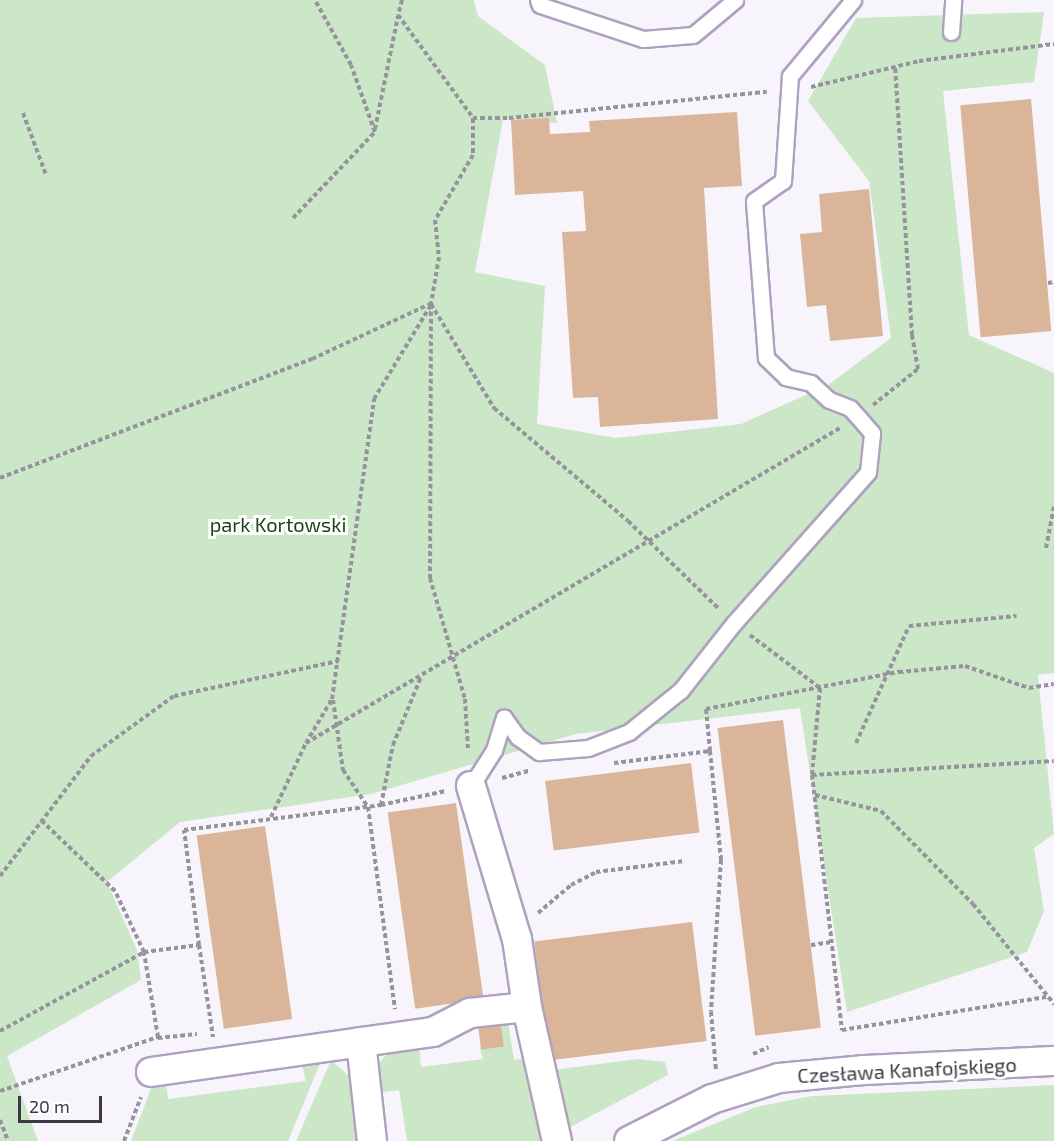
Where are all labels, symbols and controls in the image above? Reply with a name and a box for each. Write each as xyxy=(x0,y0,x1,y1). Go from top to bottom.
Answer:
park label: park Kortowski xyxy=(210,512,346,536)
street label: Czesława Kanafojskiego xyxy=(797,1052,1017,1088)
scale bar xyxy=(21,1084,105,1122)
text: 20 m xyxy=(29,1095,70,1117)

